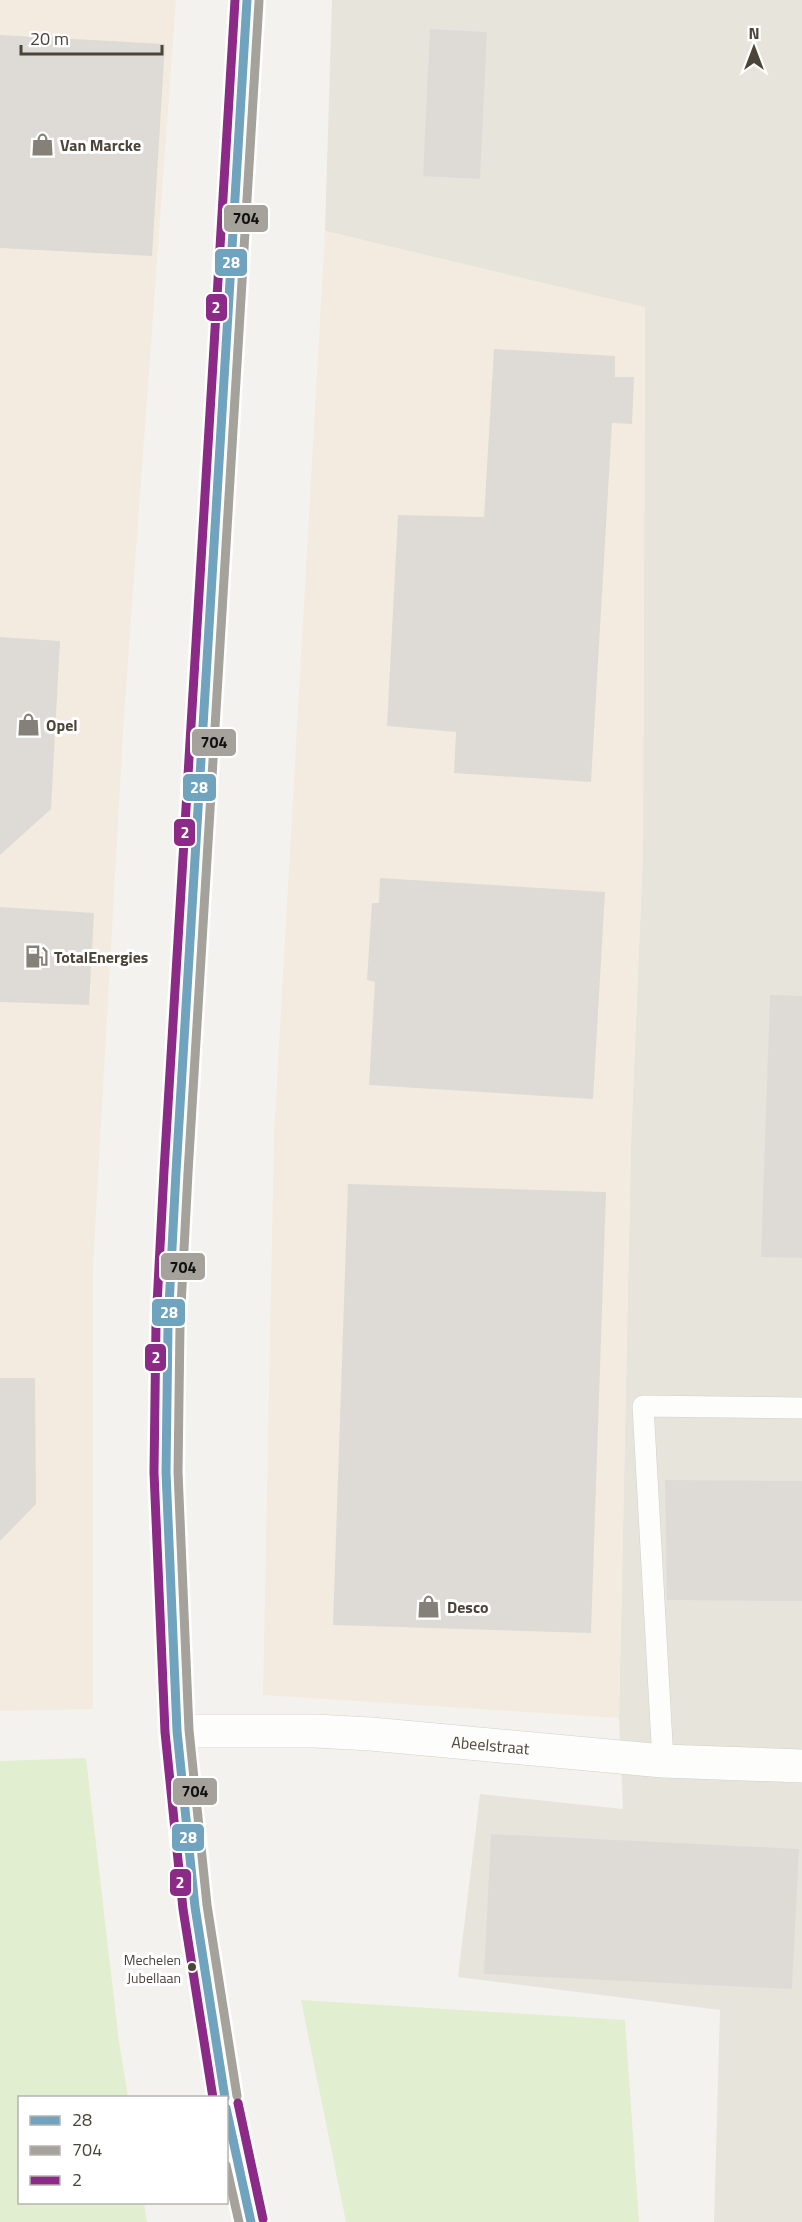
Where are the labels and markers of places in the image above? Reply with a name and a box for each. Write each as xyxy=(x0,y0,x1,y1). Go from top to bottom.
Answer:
shop icon: Van Marcke xyxy=(29,132,55,158)
place label: Van Marcke xyxy=(60,133,141,157)
shop icon: Opel xyxy=(15,712,41,738)
place label: Opel xyxy=(46,713,78,737)
fuel station icon: TotalEnergies xyxy=(23,944,49,970)
place label: TotalEnergies xyxy=(54,945,148,969)
shop icon: Desco xyxy=(416,1594,442,1620)
place label: Desco xyxy=(447,1595,489,1619)
place label: Mechelen Jubellaan xyxy=(124,1949,181,1988)
marker: Mechelen Jubellaan xyxy=(186,1961,198,1973)

